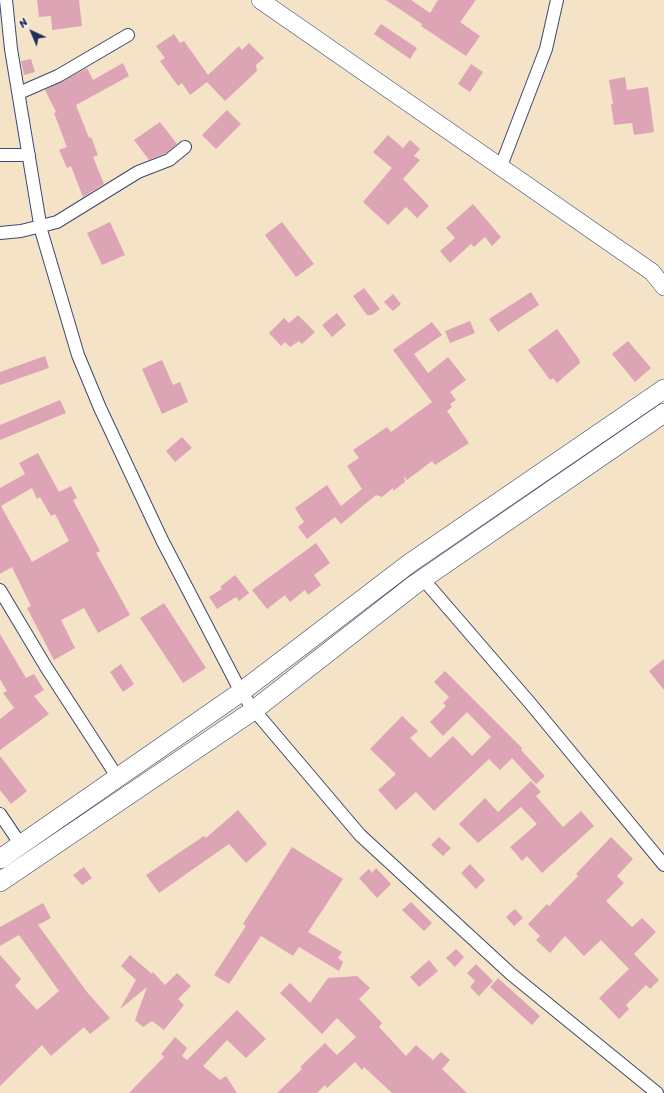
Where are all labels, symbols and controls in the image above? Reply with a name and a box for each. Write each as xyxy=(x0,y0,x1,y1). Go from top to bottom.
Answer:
north arrow xyxy=(12,12,52,52)
text: N xyxy=(14,14,33,32)

